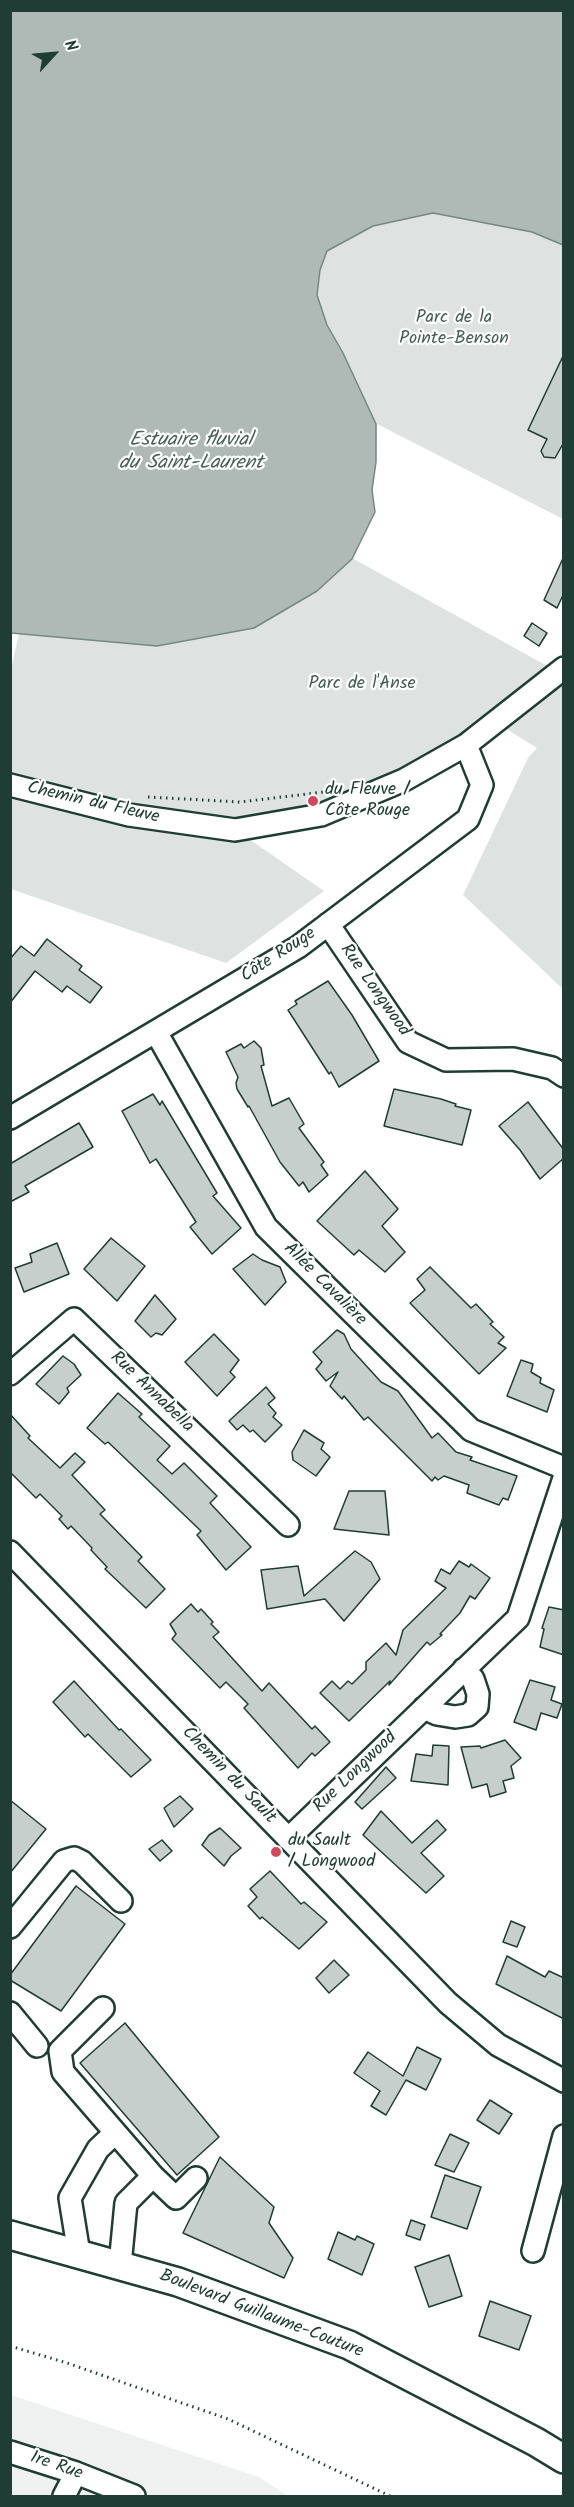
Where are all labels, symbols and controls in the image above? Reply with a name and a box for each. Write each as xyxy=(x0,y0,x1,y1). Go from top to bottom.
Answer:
north arrow xyxy=(24,24,84,84)
text: N xyxy=(57,36,84,56)
park label: Parc de la Pointe-Benson xyxy=(399,308,509,350)
water label: Estuaire fluvial du Saint-Laurent xyxy=(119,430,263,477)
park label: Parc de l'Anse xyxy=(308,674,416,696)
street label: Chemin du Fleuve xyxy=(25,778,161,830)
place label: du Fleuve / Côte Rouge xyxy=(325,780,410,822)
marker: du Fleuve / Côte Rouge xyxy=(306,794,320,808)
street label: Côte Rouge xyxy=(237,924,321,988)
street label: Rue Longwood xyxy=(334,941,414,1041)
street label: Allée Cavalière xyxy=(278,1239,370,1331)
street label: Rue Annabella xyxy=(105,1348,197,1438)
street label: Chemin du Sault xyxy=(176,1723,280,1829)
street label: Rue Longwood xyxy=(310,1728,402,1818)
place label: du Sault / Longwood xyxy=(288,1831,375,1874)
marker: du Sault / Longwood xyxy=(269,1845,283,1859)
street label: Boulevard Guillaume-Couture xyxy=(156,2266,366,2364)
street label: 1re Rue xyxy=(27,2448,85,2486)

